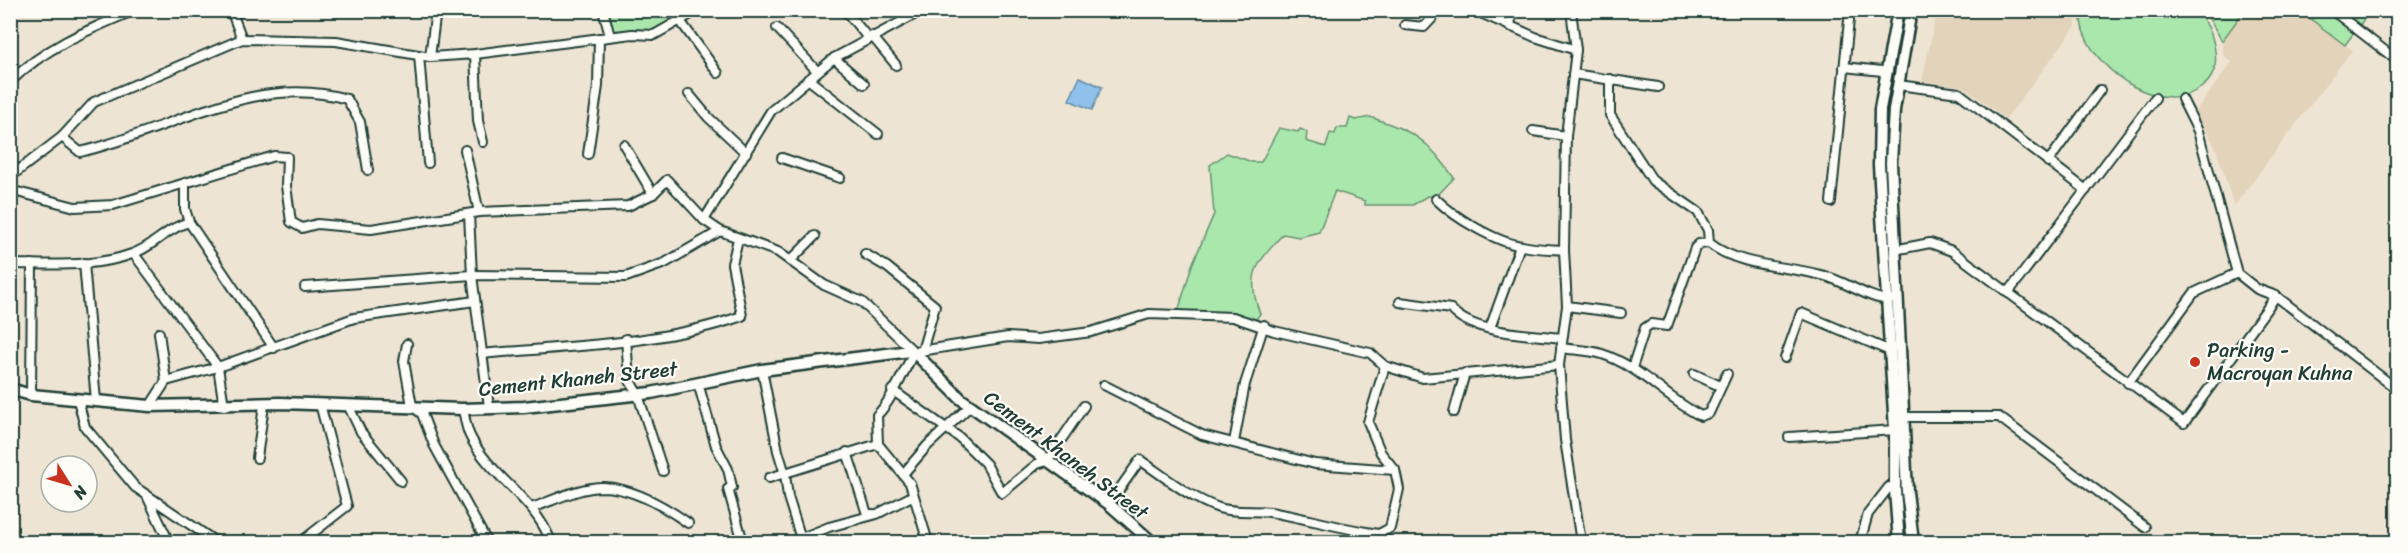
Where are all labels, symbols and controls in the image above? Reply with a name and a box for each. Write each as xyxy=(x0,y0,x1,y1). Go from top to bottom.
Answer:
place label: Parking - Macroyan Kuhna xyxy=(2207,333,2353,391)
street label: Cement Khaneh Street xyxy=(477,351,680,407)
marker: Parking - Macroyan Kuhna xyxy=(2188,355,2202,369)
street label: Cement Khaneh Street xyxy=(976,381,1157,530)
north arrow xyxy=(39,454,99,514)
text: N xyxy=(65,479,96,507)

